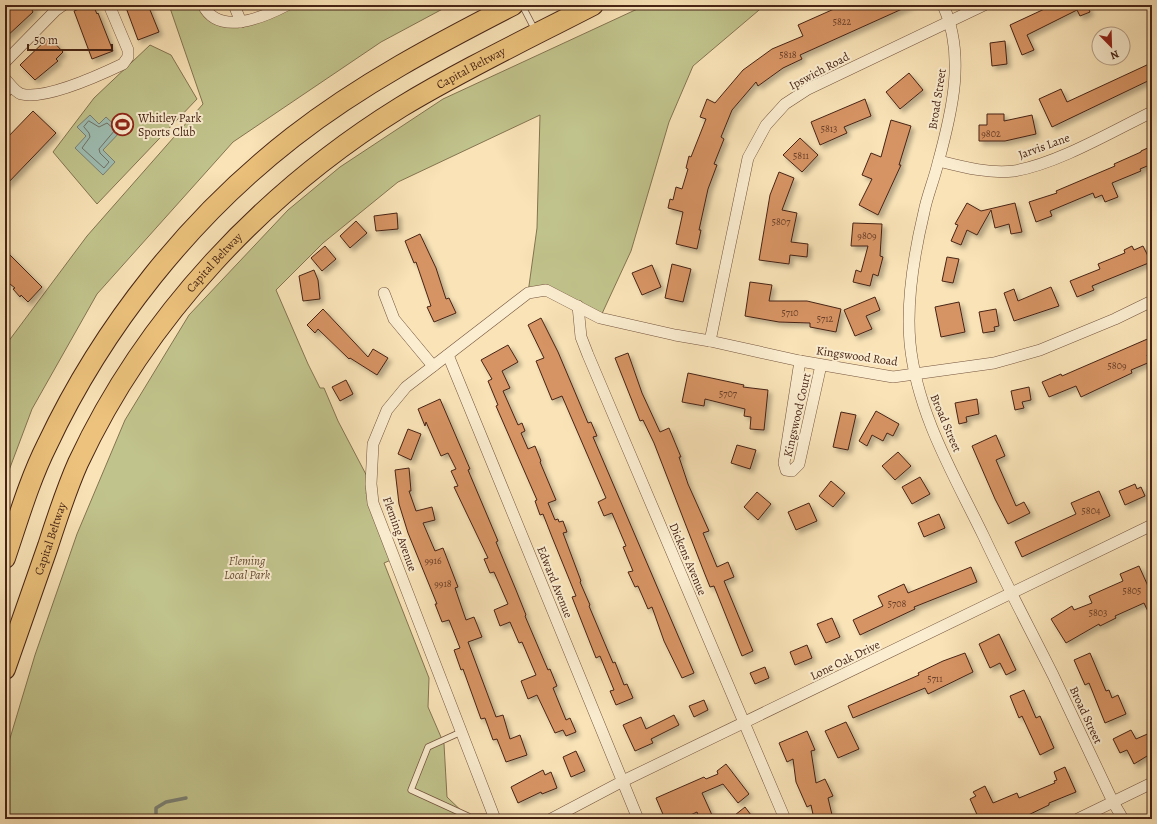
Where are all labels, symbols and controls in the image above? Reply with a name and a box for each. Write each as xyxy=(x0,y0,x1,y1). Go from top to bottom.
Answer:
house number: 5822 xyxy=(833,15,852,28)
scale bar xyxy=(28,26,112,52)
north arrow xyxy=(1091,26,1131,66)
text: 50 m xyxy=(34,32,58,48)
street label: Capital Beltway xyxy=(433,43,509,93)
text: N xyxy=(1108,46,1121,63)
house number: 5818 xyxy=(779,48,797,61)
street label: Ipswich Road xyxy=(786,48,852,94)
street label: Broad Street xyxy=(924,67,950,131)
place label: Whitley Park Sports Club xyxy=(137,110,201,140)
sports icon: Whitley Park Sports Club xyxy=(110,112,136,138)
house number: 5813 xyxy=(821,122,837,135)
house number: 9802 xyxy=(981,127,1001,140)
street label: Jarvis Lane xyxy=(1016,129,1072,163)
house number: 5811 xyxy=(793,149,810,162)
house number: 5807 xyxy=(772,215,791,228)
street label: Capital Beltway xyxy=(182,228,246,296)
house number: 9809 xyxy=(857,229,877,242)
house number: 5710 xyxy=(781,306,799,319)
house number: 5712 xyxy=(817,312,834,325)
street label: Kingswood Road xyxy=(815,342,899,370)
house number: 5809 xyxy=(1107,359,1127,372)
street label: Kingswood Court xyxy=(780,371,814,459)
house number: 5707 xyxy=(719,387,738,400)
street label: Broad Street xyxy=(927,392,965,454)
street label: Fleming Avenue xyxy=(379,494,421,574)
street label: Capital Beltway xyxy=(31,499,70,577)
house number: 5804 xyxy=(1081,504,1101,517)
street label: Dickens Avenue xyxy=(665,520,711,598)
street label: Edward Avenue xyxy=(533,544,577,620)
park label: Fleming Local Park xyxy=(224,553,271,583)
house number: 9916 xyxy=(424,554,442,567)
house number: 9918 xyxy=(434,577,452,590)
house number: 5805 xyxy=(1123,584,1141,597)
house number: 5708 xyxy=(888,597,906,610)
house number: 5803 xyxy=(1089,606,1107,619)
street label: Lone Oak Drive xyxy=(808,636,882,684)
house number: 5711 xyxy=(927,672,943,685)
street label: Broad Street xyxy=(1066,684,1106,746)

